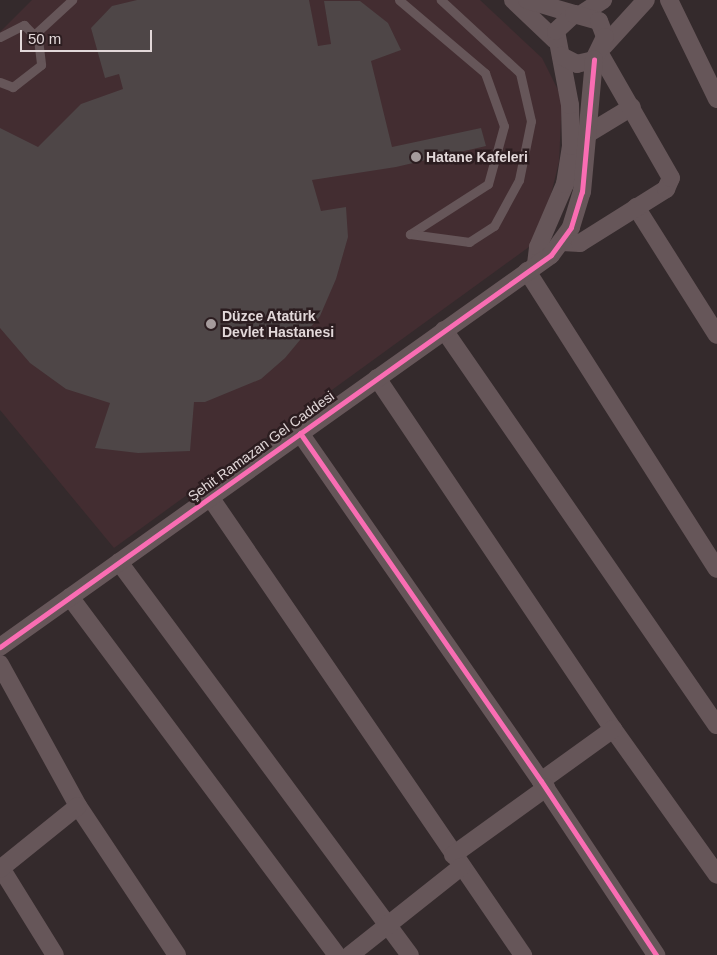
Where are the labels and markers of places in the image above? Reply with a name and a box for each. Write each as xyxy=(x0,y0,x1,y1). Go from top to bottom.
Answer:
place label: Hatane Kafeleri xyxy=(426,149,528,165)
marker: Hatane Kafeleri xyxy=(410,151,422,163)
place label: Düzce Atatürk Devlet Hastanesi xyxy=(222,308,334,341)
marker: Düzce Atatürk Devlet Hastanesi xyxy=(204,317,218,331)

